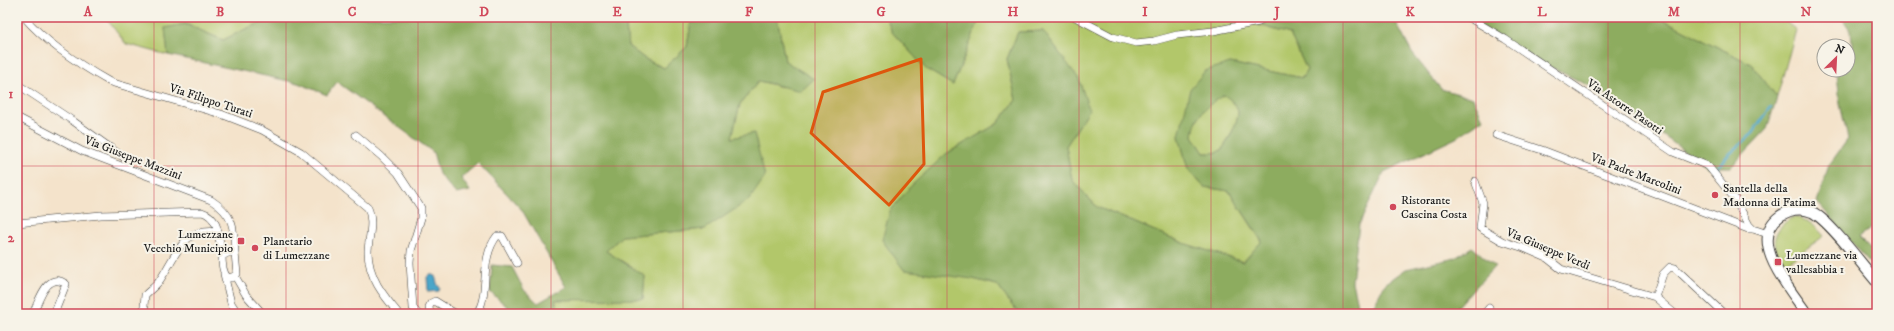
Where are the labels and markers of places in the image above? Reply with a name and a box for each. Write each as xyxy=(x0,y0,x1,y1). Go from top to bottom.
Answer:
place label: Santella della Madonna di Fatima xyxy=(1723,181,1817,210)
marker: Santella della Madonna di Fatima xyxy=(1710,190,1720,200)
place label: Ristorante Cascina Costa xyxy=(1401,193,1468,222)
marker: Ristorante Cascina Costa xyxy=(1388,202,1398,212)
place label: Lumezzane Vecchio Municipio xyxy=(143,227,233,256)
place label: Planetario di Lumezzane xyxy=(263,234,330,263)
marker: Lumezzane Vecchio Municipio xyxy=(236,236,246,246)
marker: Planetario di Lumezzane xyxy=(250,243,260,253)
place label: Lumezzane via vallesabbia 1 xyxy=(1785,248,1858,277)
marker: Lumezzane via vallesabbia 1 xyxy=(1773,257,1783,267)

